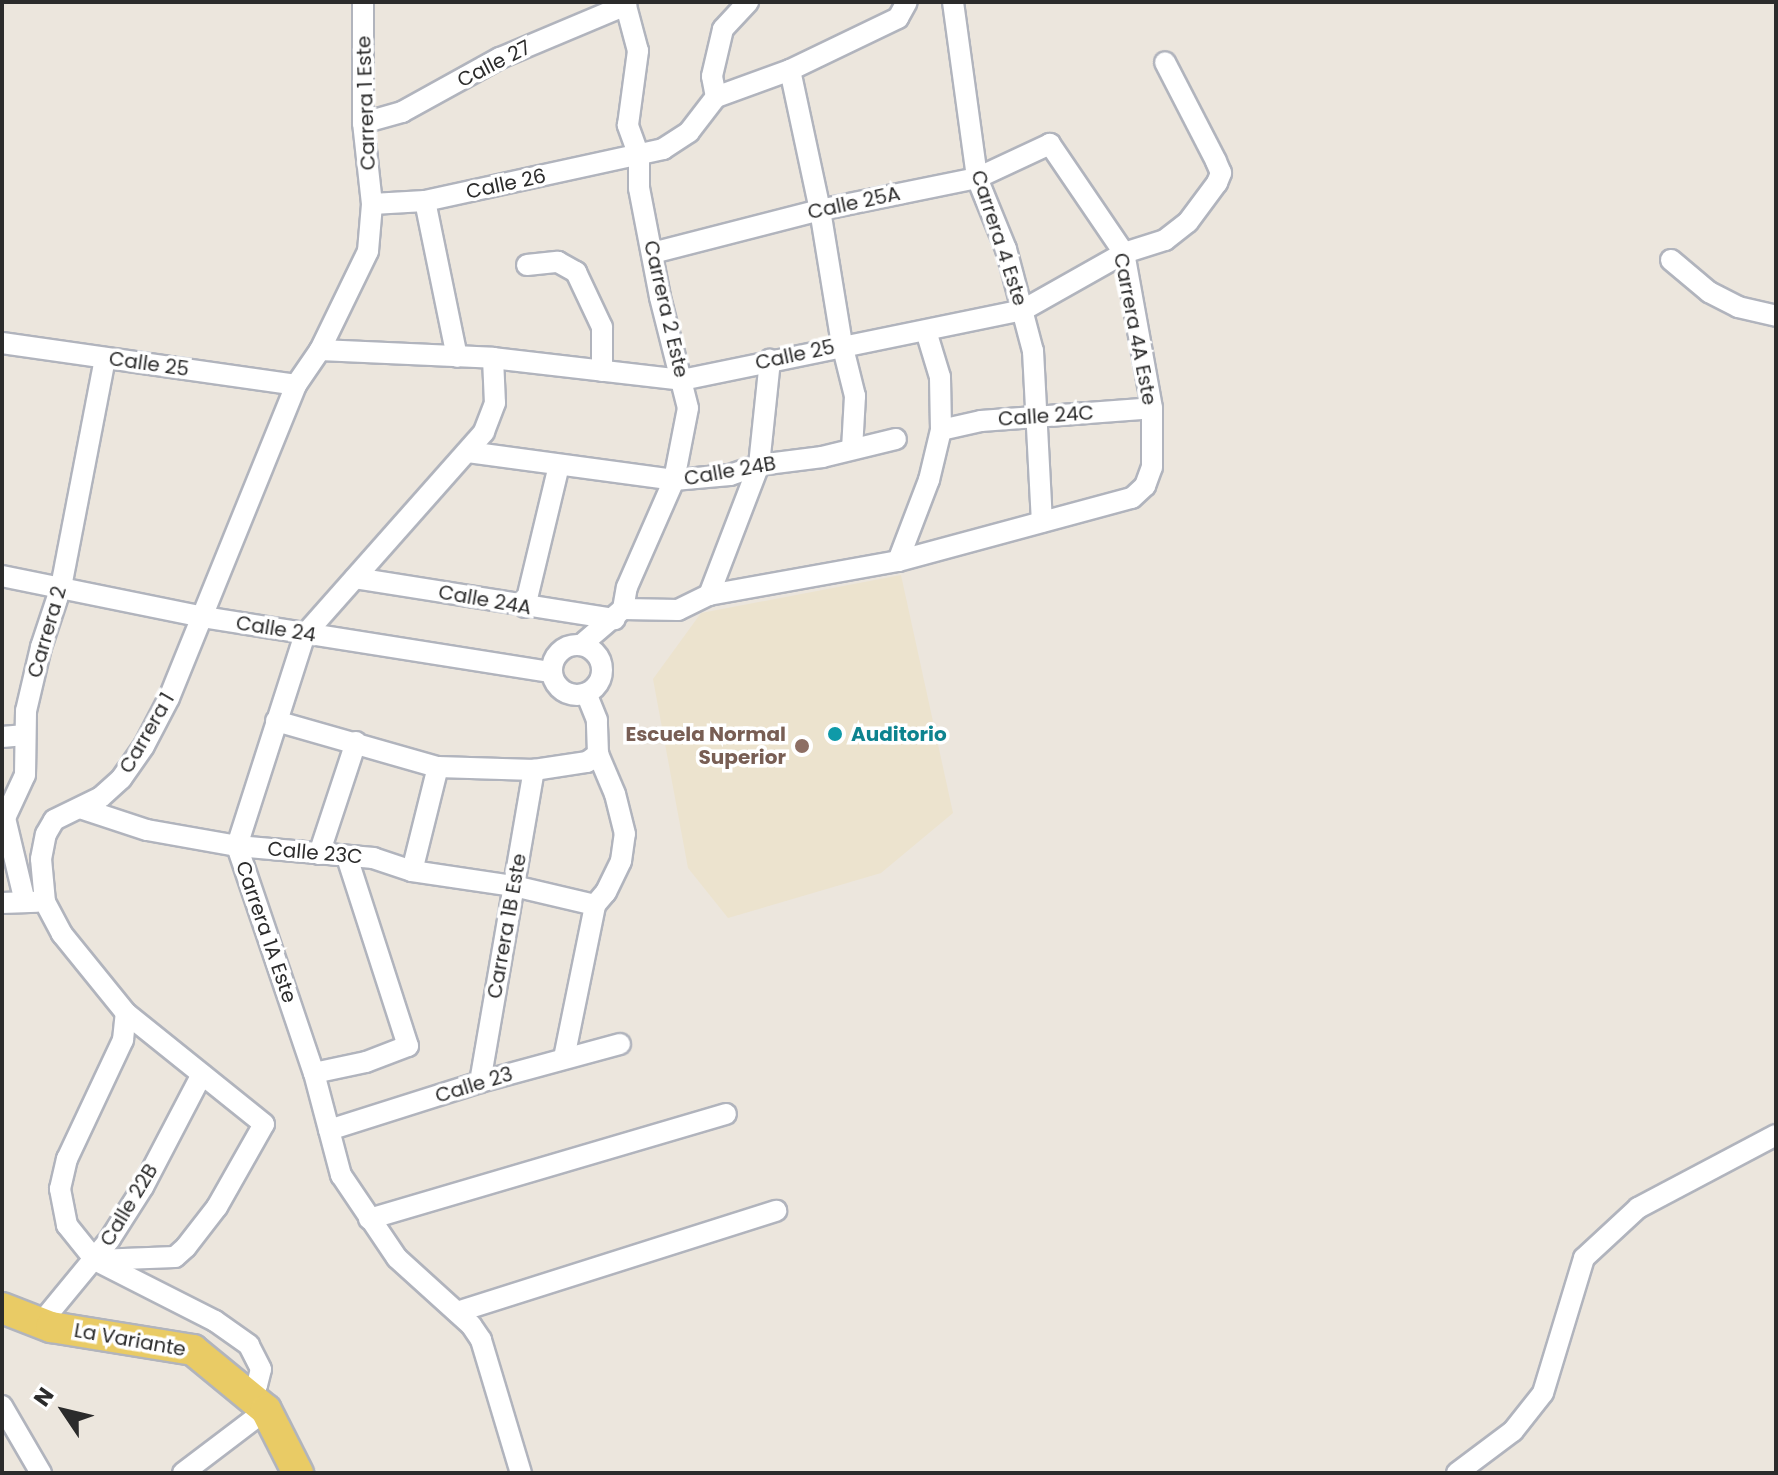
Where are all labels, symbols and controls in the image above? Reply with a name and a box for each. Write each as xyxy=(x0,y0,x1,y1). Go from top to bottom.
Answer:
street label: Carrera 1 Este xyxy=(352,35,380,171)
street label: Calle 27 xyxy=(453,35,535,93)
street label: Calle 26 xyxy=(464,164,548,204)
street label: Carrera 4 Este xyxy=(966,167,1032,309)
street label: Calle 25A xyxy=(805,181,903,225)
street label: Carrera 2 Este xyxy=(639,238,693,380)
street label: Carrera 4A Este xyxy=(1108,251,1162,407)
street label: Calle 25 xyxy=(753,335,837,375)
street label: Calle 25 xyxy=(107,347,191,381)
street label: Calle 24C xyxy=(997,401,1095,431)
street label: Calle 24B xyxy=(682,451,778,491)
street label: Calle 24A xyxy=(437,580,533,620)
street label: Carrera 2 xyxy=(22,583,72,681)
street label: Calle 24 xyxy=(234,611,318,647)
street label: Carrera 1 xyxy=(114,688,180,778)
place label: Escuela Normal Superior xyxy=(625,722,786,769)
place label: Auditorio xyxy=(851,722,947,746)
marker: Auditorio xyxy=(826,725,844,743)
marker: Escuela Normal Superior xyxy=(793,737,811,755)
street label: Calle 23C xyxy=(267,837,363,869)
street label: Carrera 1B Este xyxy=(482,852,532,1000)
street label: Carrera 1A Este xyxy=(231,858,301,1006)
street label: Calle 23 xyxy=(432,1062,516,1108)
street label: Calle 22B xyxy=(95,1159,163,1251)
street label: La Variante xyxy=(72,1318,188,1362)
north arrow xyxy=(24,1371,104,1451)
text: N xyxy=(26,1381,61,1413)

